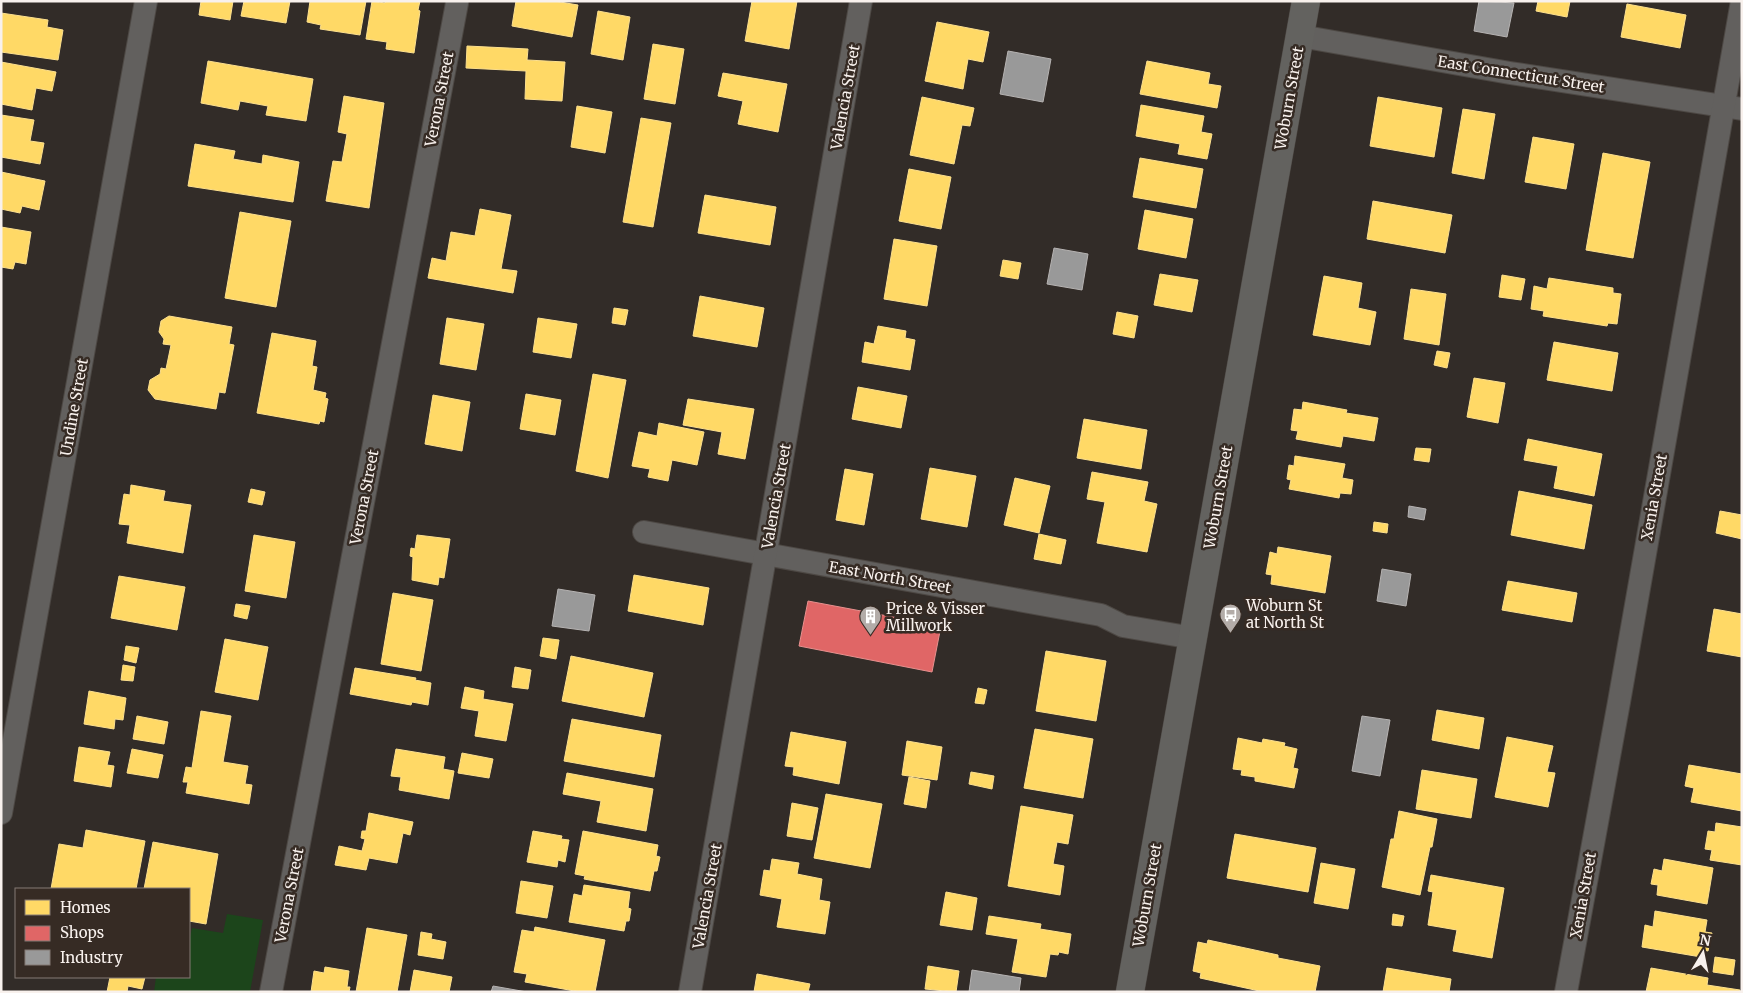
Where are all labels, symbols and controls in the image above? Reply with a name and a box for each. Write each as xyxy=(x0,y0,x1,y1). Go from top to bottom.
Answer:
street label: Valencia Street xyxy=(826,43,864,152)
street label: Woburn Street xyxy=(1270,45,1307,152)
street label: Verona Street xyxy=(420,50,458,149)
street label: East Connecticut Street xyxy=(1436,51,1606,97)
street label: Undine Street xyxy=(56,356,92,457)
street label: Valencia Street xyxy=(757,442,795,551)
street label: Woburn Street xyxy=(1199,444,1236,551)
street label: Verona Street xyxy=(345,448,383,547)
street label: Xenia Street xyxy=(1637,452,1671,542)
street label: East North Street xyxy=(827,557,953,597)
place label: Woburn St at North St xyxy=(1245,596,1324,632)
place label: Price & Visser Millwork xyxy=(886,599,985,635)
bus stop icon: Woburn St at North St xyxy=(1218,602,1242,633)
building icon: Price & Visser Millwork xyxy=(858,605,882,636)
street label: Valencia Street xyxy=(688,842,726,951)
street label: Woburn Street xyxy=(1128,842,1165,949)
street label: Verona Street xyxy=(270,846,308,945)
street label: Xenia Street xyxy=(1566,850,1600,940)
legend xyxy=(15,888,190,978)
text: Homes xyxy=(60,898,111,917)
text: Shops xyxy=(60,923,104,942)
north arrow xyxy=(1678,928,1728,978)
text: N xyxy=(1698,930,1712,950)
text: Industry xyxy=(60,948,123,967)

